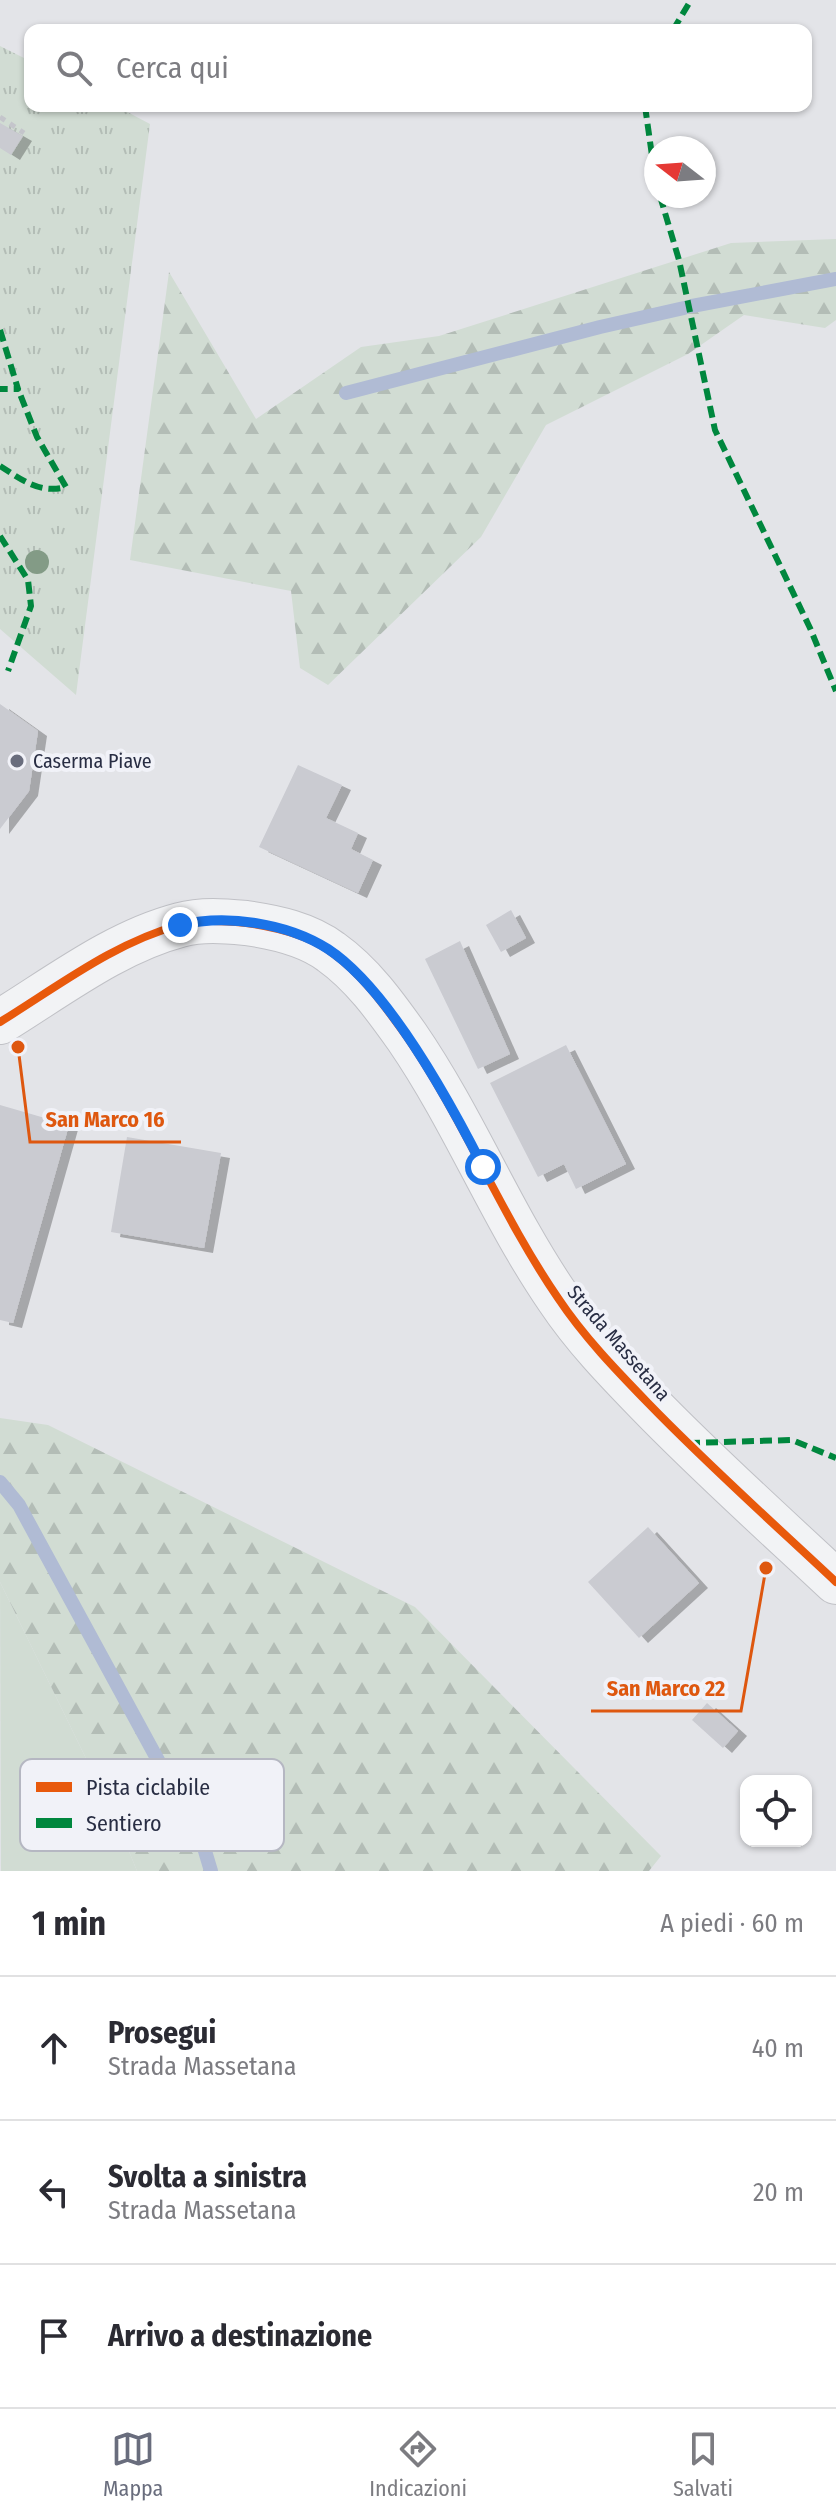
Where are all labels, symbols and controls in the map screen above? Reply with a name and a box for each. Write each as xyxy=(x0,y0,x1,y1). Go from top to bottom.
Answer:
search box xyxy=(24,24,812,112)
icon: search xyxy=(52,46,96,90)
text: Cerca qui xyxy=(116,50,229,86)
north arrow xyxy=(644,136,716,208)
place label: Caserma Piave xyxy=(33,749,152,773)
marker: Caserma Piave xyxy=(8,752,26,770)
route end xyxy=(162,907,198,943)
callout: San Marco 16 xyxy=(30,1096,181,1142)
text: San Marco 16 xyxy=(46,1106,164,1133)
route start xyxy=(465,1149,501,1185)
street label: Strada Massetana xyxy=(562,1280,676,1406)
callout: San Marco 22 xyxy=(591,1665,741,1711)
text: San Marco 22 xyxy=(607,1675,725,1702)
legend xyxy=(20,1759,284,1851)
text: Pista ciclabile xyxy=(86,1774,210,1801)
map controls xyxy=(740,1775,812,1847)
button: locate xyxy=(740,1775,812,1847)
text: Sentiero xyxy=(86,1810,162,1837)
text: 1 min xyxy=(32,1903,106,1944)
text: A piedi · 60 m xyxy=(660,1908,804,1939)
text: Prosegui xyxy=(108,2015,216,2051)
icon: ahead xyxy=(32,2026,76,2070)
text: 40 m xyxy=(752,2033,804,2064)
text: Strada Massetana xyxy=(108,2051,297,2082)
text: Svolta a sinistra xyxy=(108,2159,307,2195)
icon: left xyxy=(32,2170,76,2214)
text: 20 m xyxy=(753,2177,804,2208)
text: Strada Massetana xyxy=(108,2195,297,2226)
icon: arrive xyxy=(32,2314,76,2358)
text: Arrivo a destinazione xyxy=(108,2318,372,2354)
tab: Mappa xyxy=(103,2427,163,2502)
tab: Indicazioni xyxy=(369,2427,467,2502)
tab: Salvati xyxy=(673,2427,733,2502)

